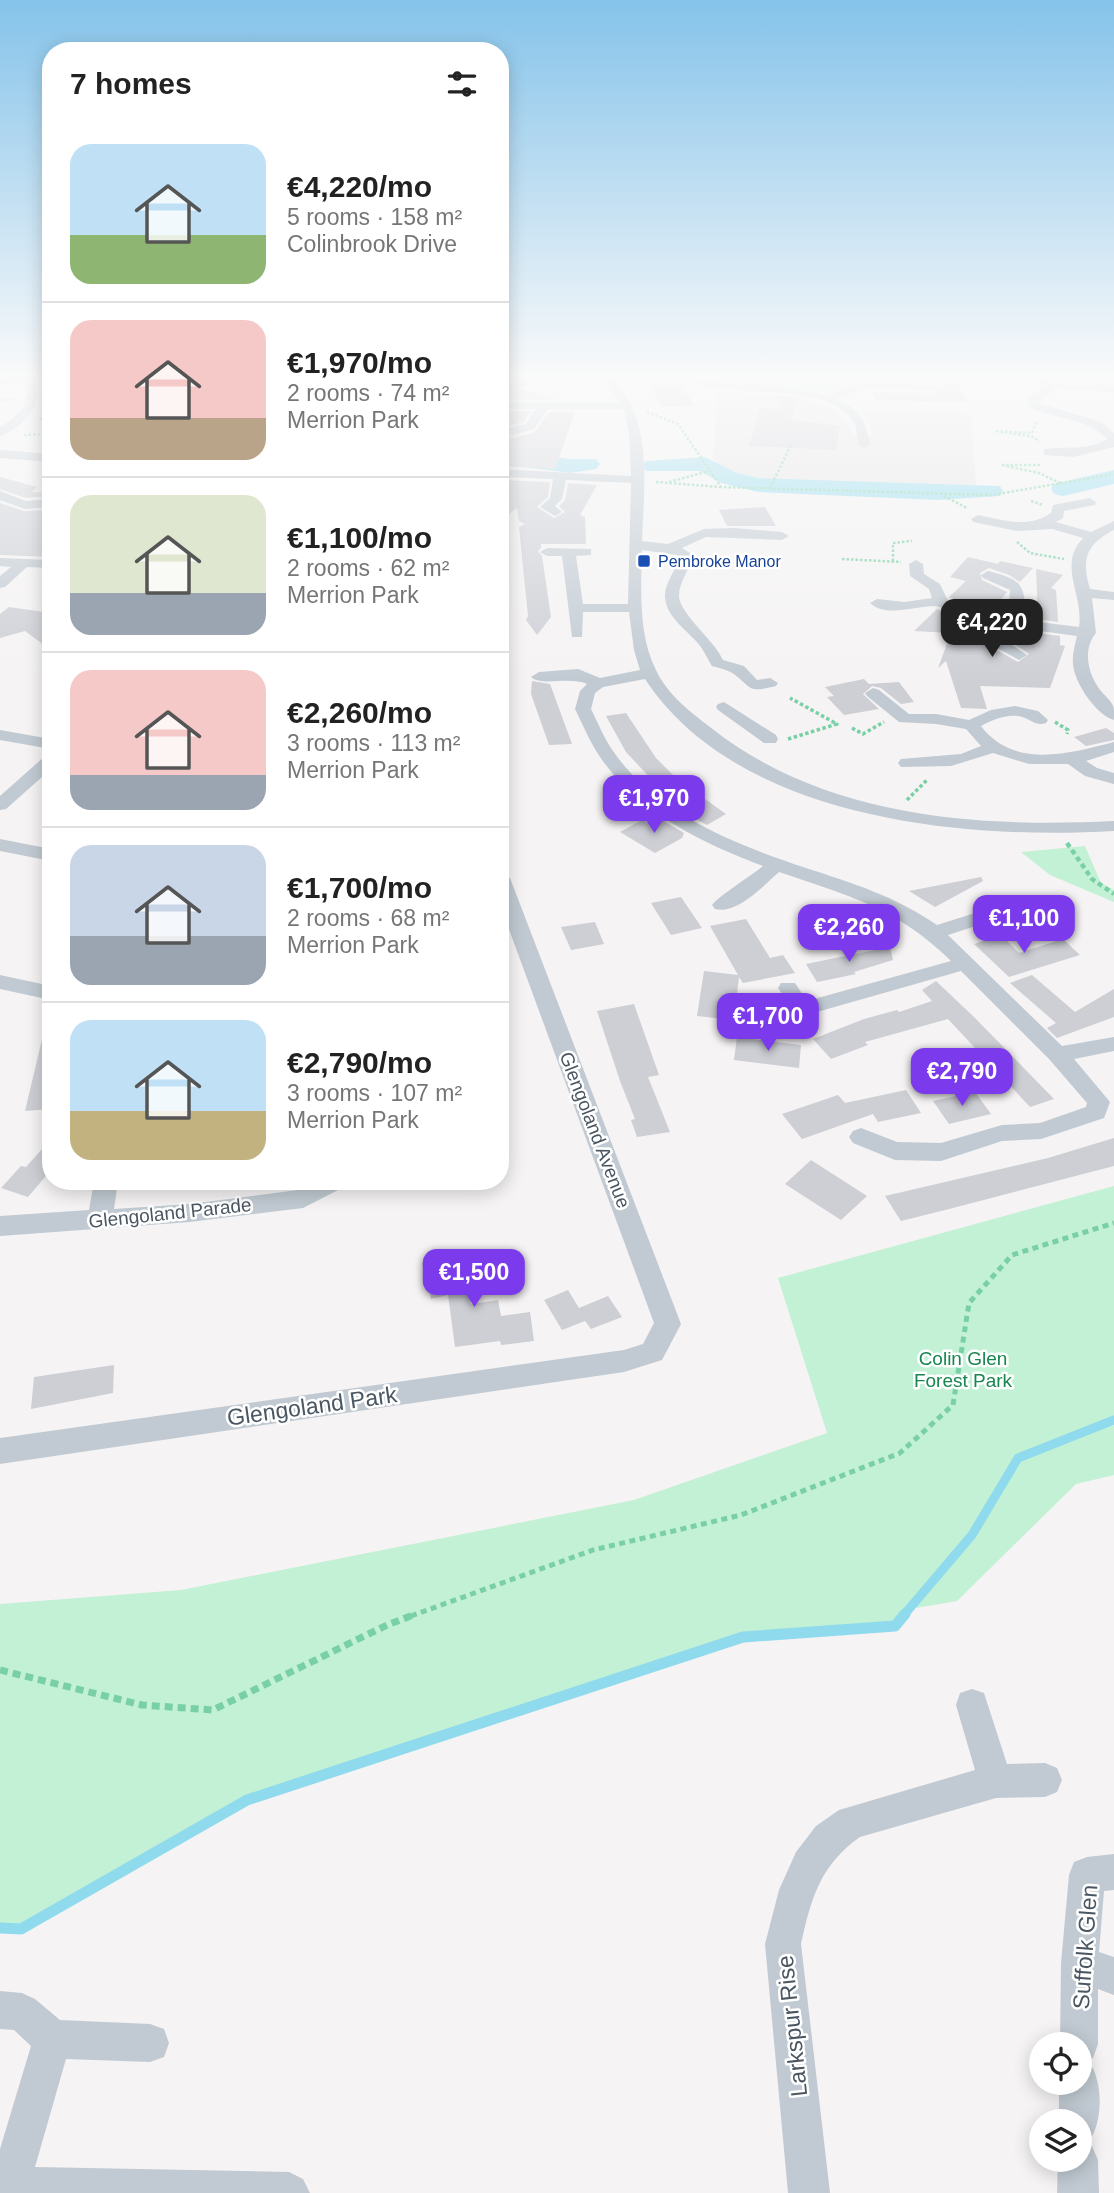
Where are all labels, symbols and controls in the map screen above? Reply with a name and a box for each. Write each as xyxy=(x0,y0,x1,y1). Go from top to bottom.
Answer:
icon: filters xyxy=(443,65,481,103)
text: 7 homes xyxy=(70,67,192,100)
text: €4,220/mo xyxy=(287,170,432,203)
icon: home xyxy=(126,172,210,256)
text: 5 rooms · 158 m² xyxy=(287,204,462,230)
text: Colinbrook Drive xyxy=(287,231,457,257)
text: €1,970/mo xyxy=(287,346,432,379)
icon: home xyxy=(126,348,210,432)
text: 2 rooms · 74 m² xyxy=(287,380,449,406)
text: Merrion Park xyxy=(287,407,419,433)
text: €1,100/mo xyxy=(287,521,432,554)
icon: home xyxy=(126,523,210,607)
marker: Pembroke Manor xyxy=(636,553,652,569)
place label: Pembroke Manor xyxy=(658,553,781,570)
text: 2 rooms · 62 m² xyxy=(287,555,449,581)
text: Merrion Park xyxy=(287,582,419,608)
pin: €4,220 xyxy=(935,600,1049,659)
text: €4,220 xyxy=(957,609,1027,635)
text: €2,260/mo xyxy=(287,696,432,729)
icon: home xyxy=(126,698,210,782)
text: 3 rooms · 113 m² xyxy=(287,730,460,756)
text: Merrion Park xyxy=(287,757,419,783)
pin: €1,970 xyxy=(597,776,711,835)
text: €1,970 xyxy=(619,785,689,811)
text: €1,700/mo xyxy=(287,871,432,904)
icon: home xyxy=(126,873,210,957)
pin: €1,100 xyxy=(967,895,1081,955)
pin: €2,260 xyxy=(792,904,906,964)
text: 2 rooms · 68 m² xyxy=(287,905,449,931)
text: €1,100 xyxy=(989,905,1059,931)
text: €2,260 xyxy=(814,914,884,940)
text: Merrion Park xyxy=(287,932,419,958)
pin: €1,700 xyxy=(711,993,825,1053)
text: €1,700 xyxy=(733,1003,803,1029)
text: €2,790/mo xyxy=(287,1046,432,1079)
icon: home xyxy=(126,1048,210,1132)
pin: €2,790 xyxy=(905,1048,1019,1108)
street label: Glengoland Avenue xyxy=(556,1049,634,1211)
text: €2,790 xyxy=(927,1058,997,1084)
text: 3 rooms · 107 m² xyxy=(287,1080,462,1106)
text: Merrion Park xyxy=(287,1107,419,1133)
street label: Glengoland Parade xyxy=(87,1194,253,1232)
pin: €1,500 xyxy=(417,1250,531,1309)
text: €1,500 xyxy=(439,1259,509,1285)
park label: Colin Glen Forest Park xyxy=(914,1348,1013,1391)
street label: Glengoland Park xyxy=(225,1381,399,1431)
street label: Suffolk Glen xyxy=(1068,1884,1102,2010)
street label: Larkspur Rise xyxy=(772,1954,812,2098)
map controls xyxy=(1029,2032,1092,2172)
button: locate xyxy=(1029,2032,1092,2095)
button: layers xyxy=(1029,2109,1092,2172)

